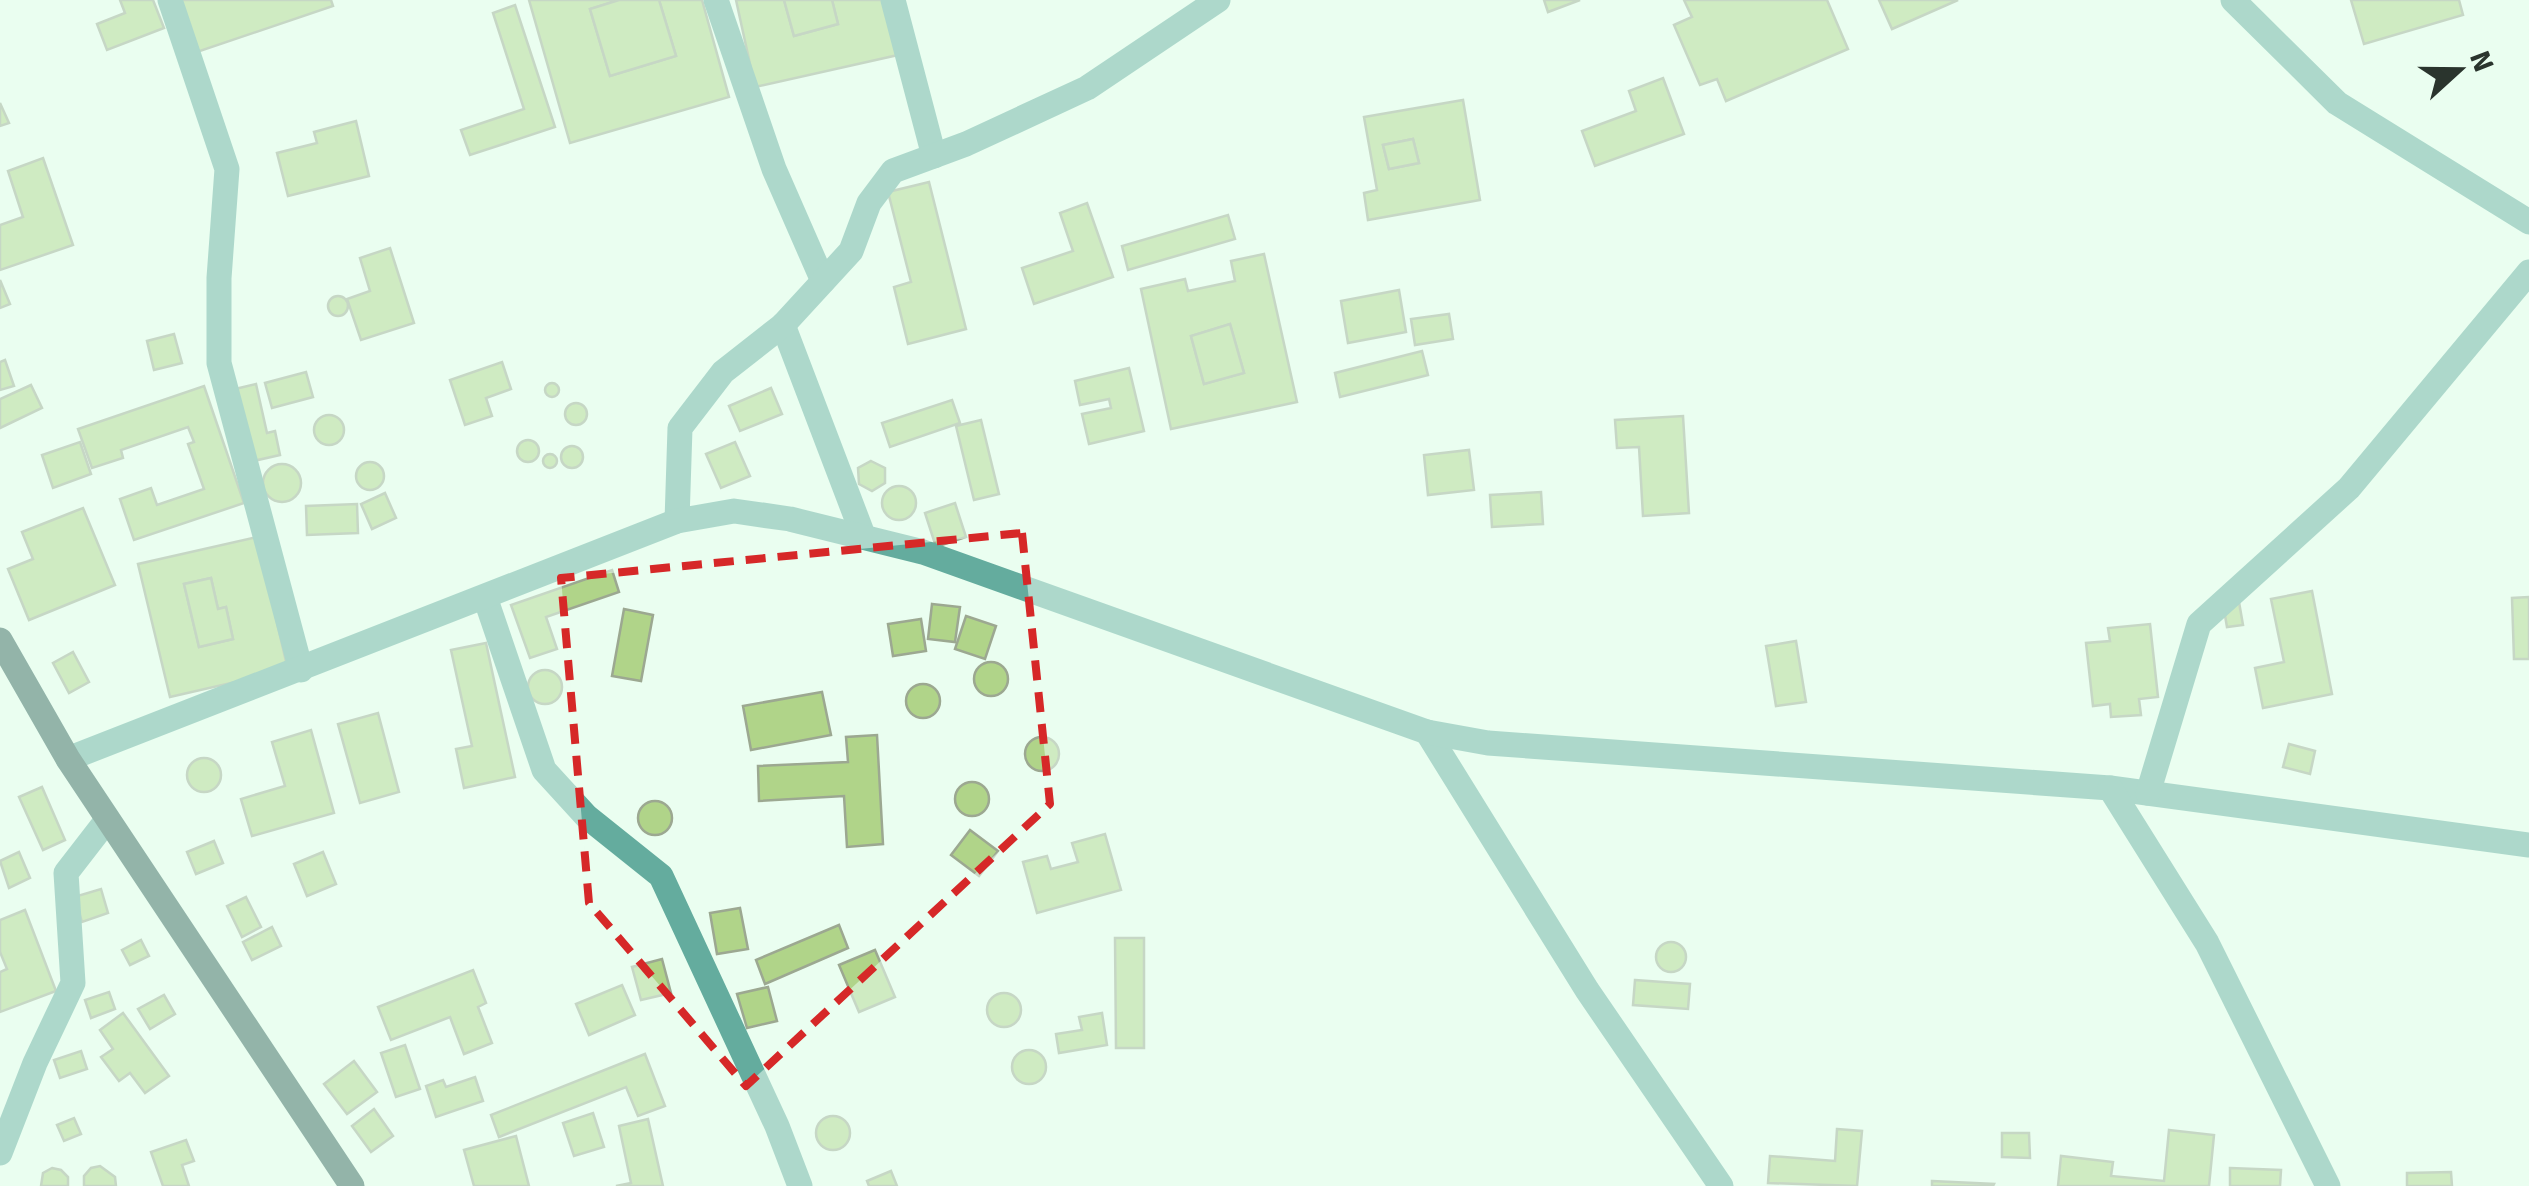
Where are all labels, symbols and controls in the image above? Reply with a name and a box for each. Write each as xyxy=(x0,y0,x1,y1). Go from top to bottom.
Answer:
north arrow xyxy=(2409,20,2509,120)
text: N xyxy=(2462,46,2501,77)

